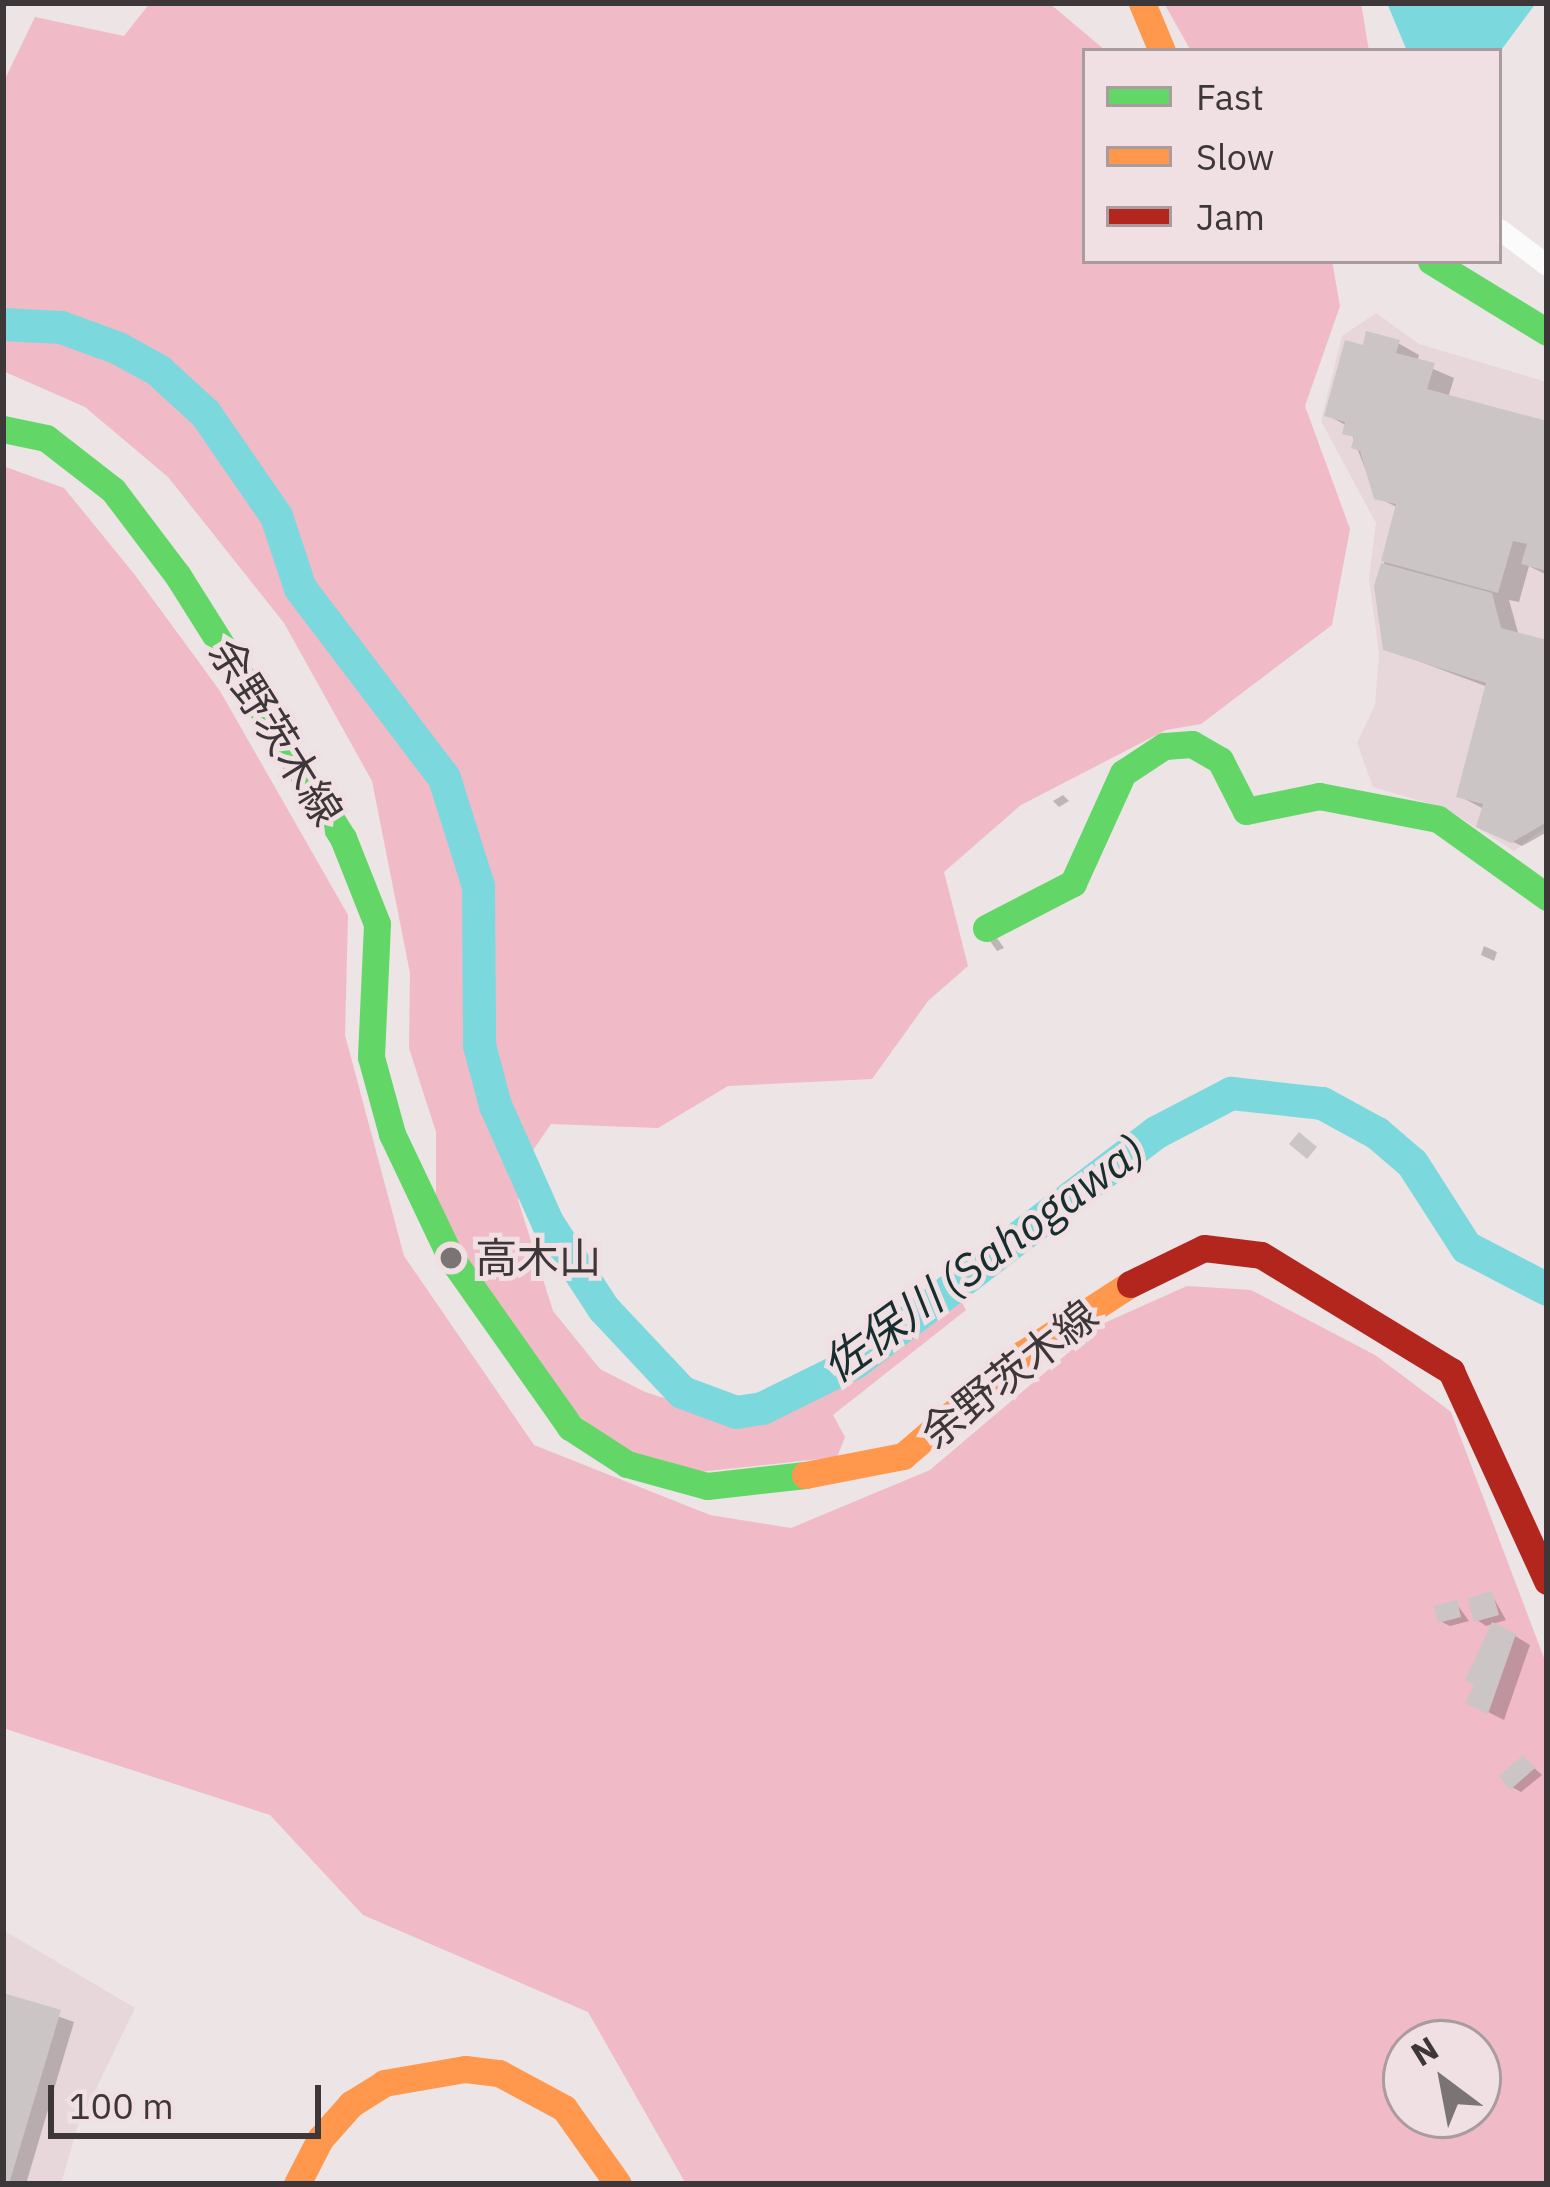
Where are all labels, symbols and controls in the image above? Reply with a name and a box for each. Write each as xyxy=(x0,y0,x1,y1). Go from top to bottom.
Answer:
legend xyxy=(1082,48,1502,264)
text: Fast xyxy=(1196,73,1264,120)
text: Slow xyxy=(1196,133,1274,180)
text: Jam xyxy=(1196,193,1265,240)
street label: 余野茨木線 xyxy=(199,630,353,834)
water label: 佐保川 (Sahogawa) xyxy=(811,1123,1155,1393)
place label: 高木山 xyxy=(475,1233,601,1283)
marker: 高木山 xyxy=(438,1245,464,1271)
street label: 余野茨木線 xyxy=(911,1289,1107,1459)
north arrow xyxy=(1382,2019,1502,2139)
text: N xyxy=(1403,2026,1446,2075)
scale bar xyxy=(54,2061,327,2135)
text: 100 m xyxy=(69,2082,174,2129)

